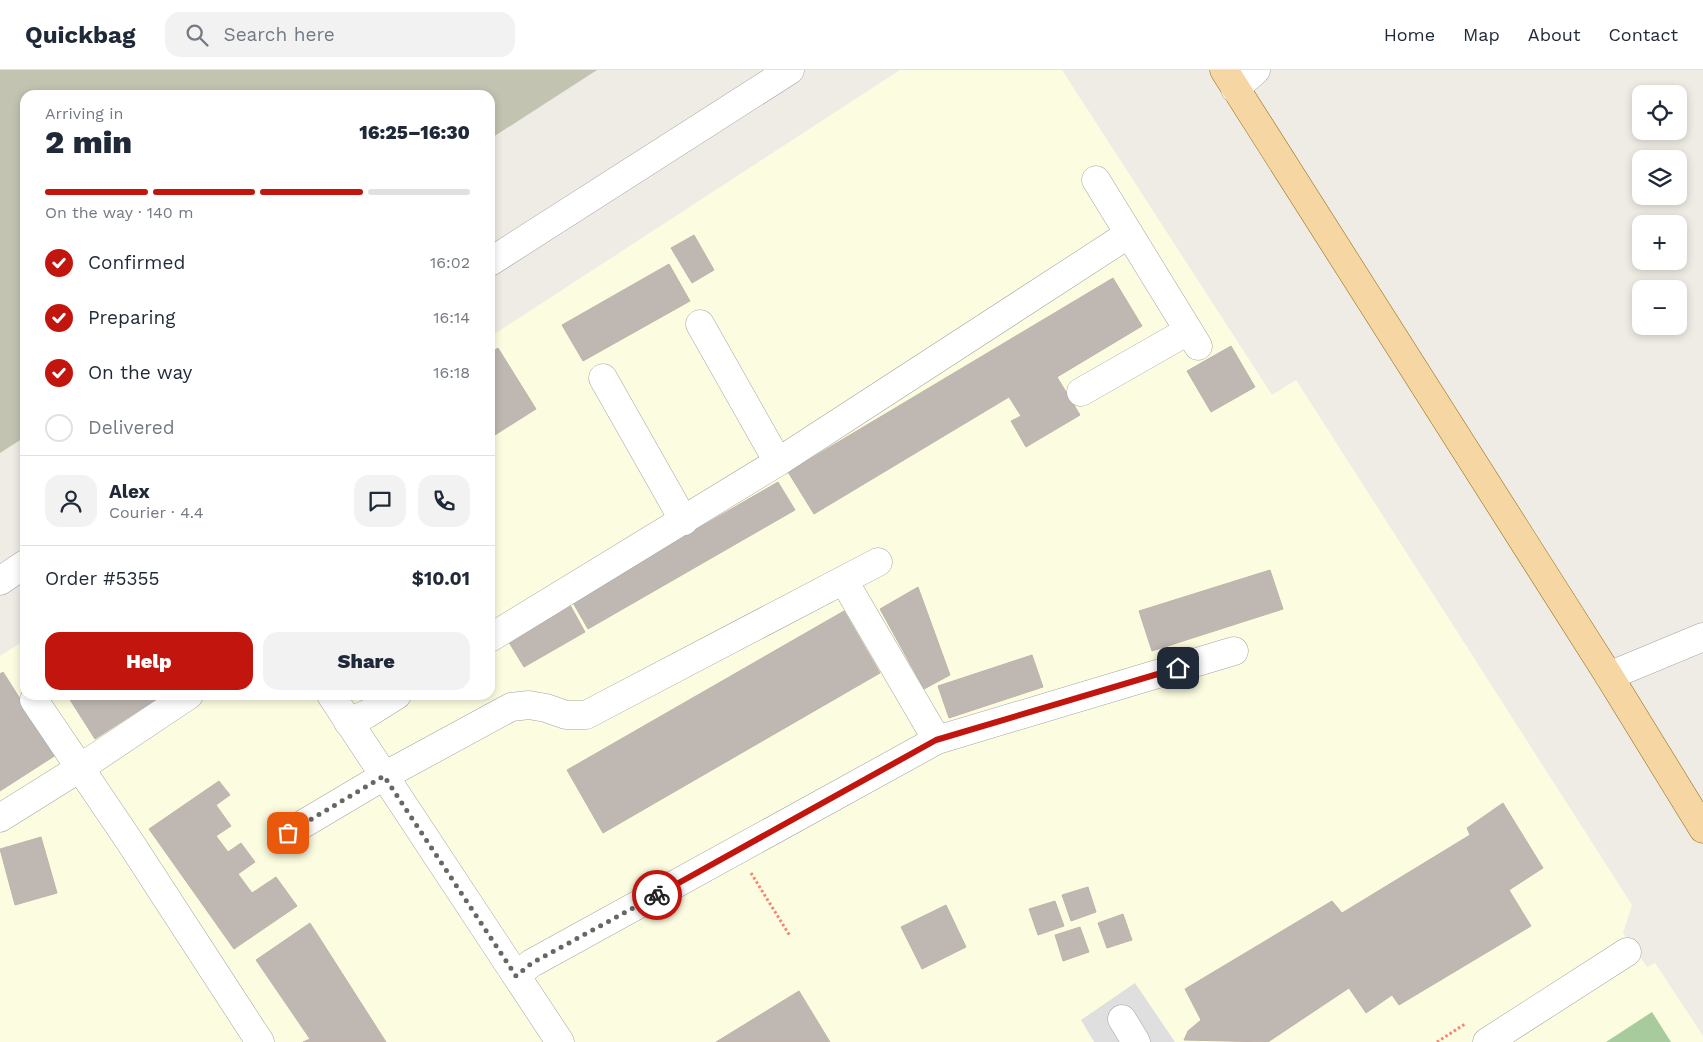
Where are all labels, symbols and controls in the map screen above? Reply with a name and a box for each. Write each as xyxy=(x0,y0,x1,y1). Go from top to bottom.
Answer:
search box xyxy=(165,12,515,57)
text: Quickbag xyxy=(25,21,135,49)
icon: search xyxy=(183,21,211,49)
text: Search here xyxy=(223,23,335,46)
text: Home xyxy=(1384,24,1435,45)
text: Map xyxy=(1463,24,1500,45)
text: About xyxy=(1528,24,1580,45)
text: Contact xyxy=(1608,24,1678,45)
map controls xyxy=(1632,85,1687,335)
button: locate xyxy=(1632,85,1687,140)
text: Arriving in xyxy=(45,104,123,123)
text: 16:25–16:30 xyxy=(359,121,470,144)
text: 2 min xyxy=(45,123,132,161)
button: layers xyxy=(1632,150,1687,205)
text: On the way · 140 m xyxy=(45,203,193,222)
button: + xyxy=(1632,215,1687,270)
icon: check xyxy=(45,249,73,277)
text: Confirmed xyxy=(88,251,185,274)
text: 16:02 xyxy=(430,253,470,272)
button: − xyxy=(1632,280,1687,335)
icon: check xyxy=(45,304,73,332)
text: Preparing xyxy=(88,306,175,329)
text: 16:14 xyxy=(433,308,470,327)
icon: check xyxy=(45,359,73,387)
text: On the way xyxy=(88,361,192,384)
text: 16:18 xyxy=(433,363,470,382)
text: Delivered xyxy=(88,416,175,439)
button: person xyxy=(45,475,97,527)
button: chat xyxy=(354,475,406,527)
button: phone xyxy=(418,475,470,527)
text: Alex xyxy=(109,480,150,503)
text: Courier · 4.4 xyxy=(109,503,204,522)
text: Order #5355 xyxy=(45,567,160,590)
text: $10.01 xyxy=(412,567,470,590)
button: Help xyxy=(45,632,253,690)
button: Share xyxy=(263,632,470,690)
pin xyxy=(1157,647,1199,689)
icon: home xyxy=(1164,654,1192,682)
pin xyxy=(267,812,309,854)
icon: bag xyxy=(274,819,302,847)
courier xyxy=(632,870,682,920)
icon: bike xyxy=(643,881,671,909)

